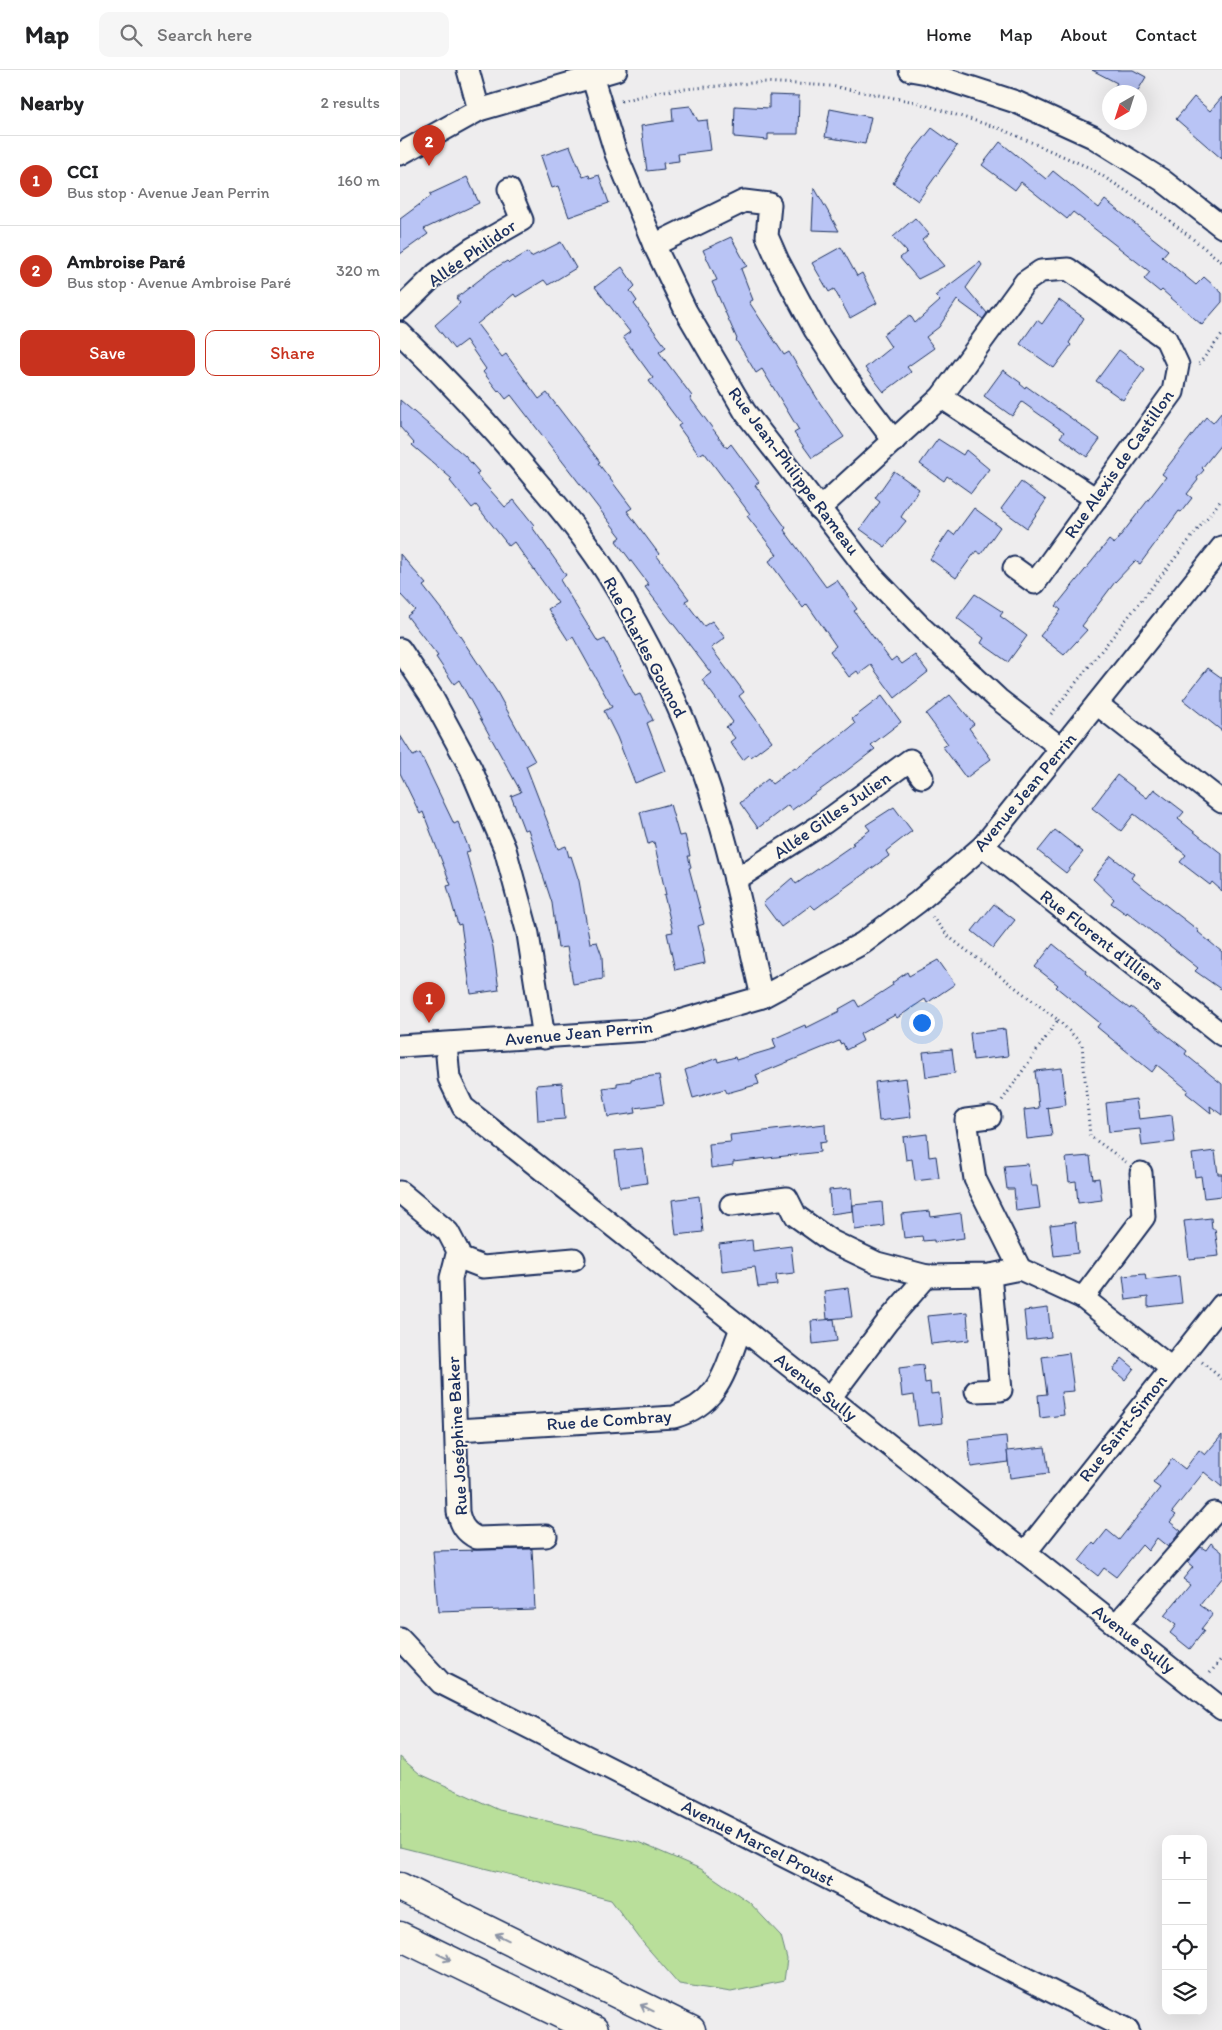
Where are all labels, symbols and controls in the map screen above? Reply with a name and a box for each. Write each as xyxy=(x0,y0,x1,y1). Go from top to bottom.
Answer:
search box xyxy=(99,12,449,57)
text: Map xyxy=(25,20,69,49)
icon: search xyxy=(117,21,145,49)
text: Search here xyxy=(157,23,252,46)
text: Home xyxy=(926,24,972,46)
text: Map xyxy=(1000,24,1033,46)
text: About xyxy=(1061,24,1107,46)
text: Contact xyxy=(1135,24,1197,46)
north arrow xyxy=(1102,85,1147,130)
text: Nearby xyxy=(20,90,84,115)
text: 2 results xyxy=(320,93,380,112)
pin: 2 xyxy=(413,125,445,166)
text: CCI xyxy=(67,160,99,183)
text: 1 xyxy=(32,171,40,190)
text: 160 m xyxy=(337,171,380,190)
text: Bus stop · Avenue Jean Perrin xyxy=(67,183,270,202)
street label: Allée Philidor xyxy=(423,214,521,292)
text: Ambroise Paré xyxy=(67,250,185,273)
text: 2 xyxy=(32,261,40,280)
text: 320 m xyxy=(336,261,380,280)
text: Bus stop · Avenue Ambroise Paré xyxy=(67,273,291,292)
button: Save xyxy=(20,330,195,376)
button: Share xyxy=(205,330,380,376)
street label: Rue Jean-Philippe Rameau xyxy=(724,383,865,560)
street label: Rue Alexis de Castillon xyxy=(1059,385,1179,543)
street label: Rue Charles Gounod xyxy=(598,573,692,722)
street label: Avenue Jean Perrin xyxy=(969,728,1081,856)
street label: Allée Gilles Julien xyxy=(769,766,895,864)
street label: Rue Florent d'Illiers xyxy=(1036,885,1168,995)
pin: 1 xyxy=(413,982,445,1023)
your location xyxy=(909,1010,935,1036)
street label: Avenue Jean Perrin xyxy=(504,1016,654,1050)
street label: Avenue Sully xyxy=(770,1348,862,1426)
street label: Rue Joséphine Baker xyxy=(442,1355,472,1516)
street label: Rue Saint-Simon xyxy=(1074,1370,1172,1486)
street label: Rue de Combray xyxy=(546,1405,673,1435)
street label: Avenue Sully xyxy=(1088,1600,1180,1678)
street label: Avenue Marcel Proust xyxy=(678,1795,838,1891)
map controls xyxy=(1162,1835,1207,2015)
button: + xyxy=(1162,1835,1207,1880)
button: − xyxy=(1162,1880,1207,1925)
button: locate xyxy=(1162,1925,1207,1970)
one-way arrow xyxy=(494,1932,509,1942)
one-way arrow xyxy=(436,1953,451,1962)
button: layers xyxy=(1162,1970,1207,2015)
one-way arrow xyxy=(640,2003,655,2013)

